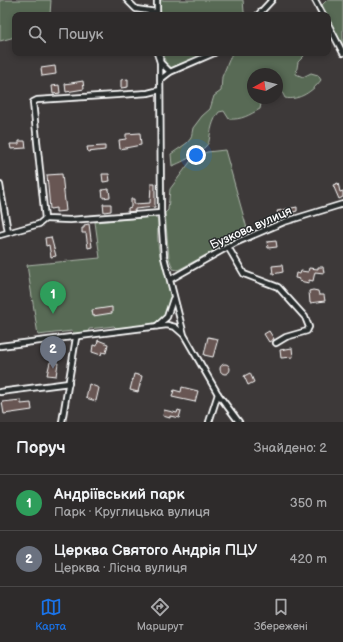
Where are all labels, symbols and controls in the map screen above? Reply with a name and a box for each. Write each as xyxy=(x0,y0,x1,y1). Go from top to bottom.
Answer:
search box xyxy=(12,12,331,56)
icon: search xyxy=(26,23,48,45)
text: Пошук xyxy=(58,25,104,44)
north arrow xyxy=(247,68,283,104)
your location xyxy=(186,145,206,165)
street label: Бузкова вулиця xyxy=(208,203,294,253)
pin: 1 xyxy=(40,281,66,314)
pin: 2 xyxy=(40,336,66,369)
text: Поруч xyxy=(16,438,66,458)
text: Знайдено: 2 xyxy=(254,440,327,456)
text: Андріївський парк xyxy=(54,485,185,504)
text: 1 xyxy=(26,495,32,511)
text: 350 m xyxy=(290,495,327,511)
text: Парк · Круглицька вулиця xyxy=(54,504,210,520)
text: Церква Святого Андрія ПЦУ xyxy=(54,541,257,560)
text: 2 xyxy=(25,551,33,567)
text: 420 m xyxy=(289,551,327,567)
text: Церква · Лісна вулиця xyxy=(54,560,187,576)
tab: Карта xyxy=(35,596,66,633)
tab: Маршрут xyxy=(137,596,184,633)
tab: Збережені xyxy=(254,596,308,633)

